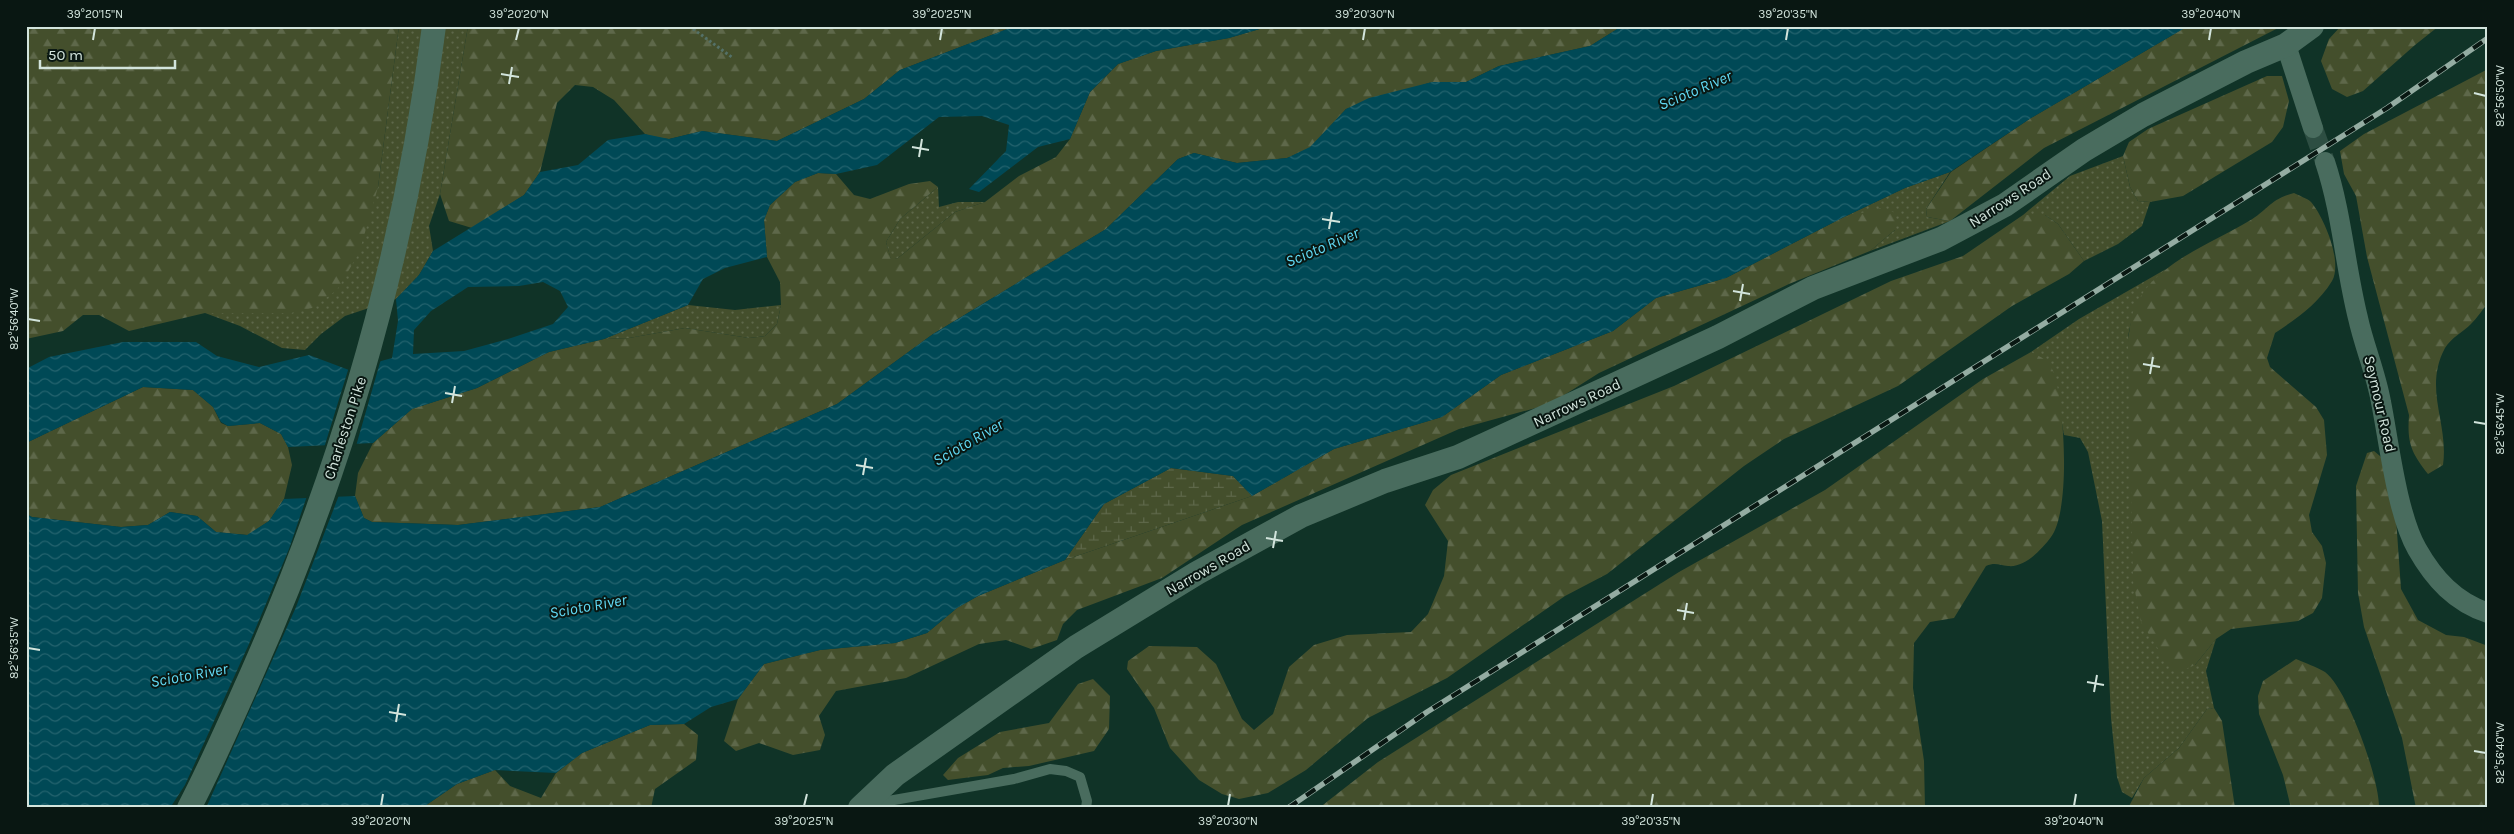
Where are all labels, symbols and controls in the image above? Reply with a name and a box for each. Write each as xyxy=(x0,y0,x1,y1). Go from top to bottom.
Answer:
text: 39°20'15"N xyxy=(67,7,123,21)
text: 39°20'20"N xyxy=(489,7,549,21)
text: 39°20'25"N xyxy=(912,7,972,21)
text: 39°20'30"N xyxy=(1335,7,1395,21)
text: 39°20'35"N xyxy=(1758,7,1818,21)
text: 39°20'40"N xyxy=(2181,7,2241,21)
scale bar xyxy=(40,38,175,70)
text: 50 m xyxy=(48,46,83,64)
text: 82°56'50"W xyxy=(2493,65,2507,127)
water label: Scioto River xyxy=(1655,66,1735,114)
street label: Narrows Road xyxy=(1966,165,2054,231)
water label: Scioto River xyxy=(1282,223,1362,271)
text: 82°56'40"W xyxy=(7,288,21,350)
street label: Seymour Road xyxy=(2360,354,2400,454)
street label: Charleston Pike xyxy=(320,374,370,482)
street label: Narrows Road xyxy=(1530,375,1624,431)
text: 82°56'45"W xyxy=(2493,393,2507,455)
water label: Scioto River xyxy=(929,414,1007,470)
street label: Narrows Road xyxy=(1163,537,1253,599)
water label: Scioto River xyxy=(548,590,629,622)
text: 82°56'35"W xyxy=(7,617,21,679)
water label: Scioto River xyxy=(149,659,230,691)
text: 82°56'40"W xyxy=(2493,722,2507,784)
text: 39°20'20"N xyxy=(351,814,411,828)
text: 39°20'25"N xyxy=(774,814,834,828)
text: 39°20'30"N xyxy=(1198,814,1258,828)
text: 39°20'35"N xyxy=(1621,814,1681,828)
text: 39°20'40"N xyxy=(2044,814,2104,828)

